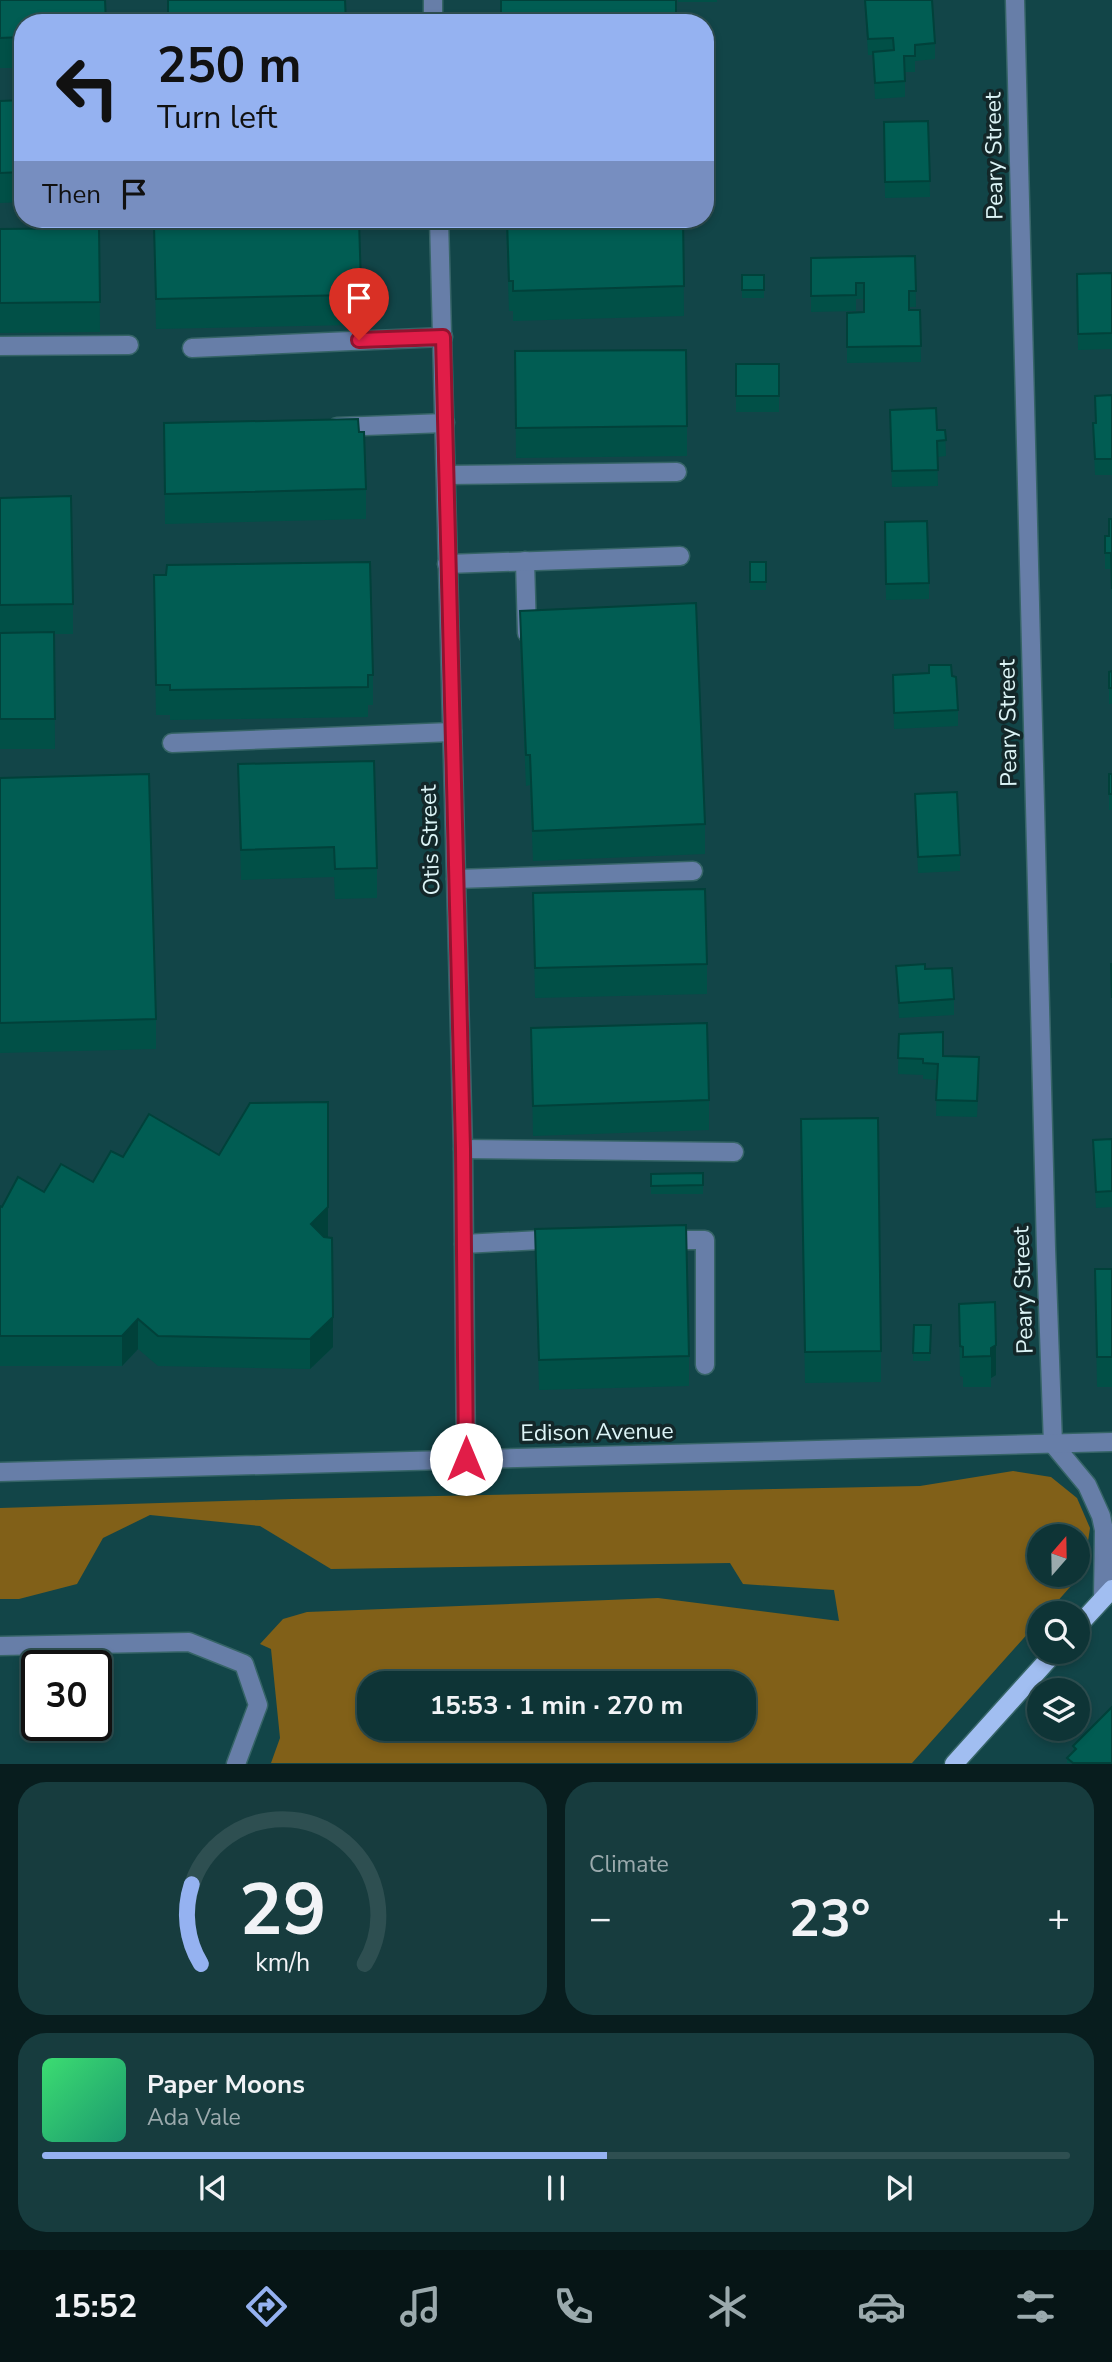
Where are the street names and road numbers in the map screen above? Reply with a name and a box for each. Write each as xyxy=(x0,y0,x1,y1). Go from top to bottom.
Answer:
street label: Peary Street xyxy=(977,91,1011,220)
street label: Peary Street xyxy=(991,658,1025,787)
street label: Otis Street xyxy=(413,783,447,896)
street label: Peary Street xyxy=(1005,1225,1041,1354)
street label: Edison Avenue xyxy=(520,1415,674,1449)

